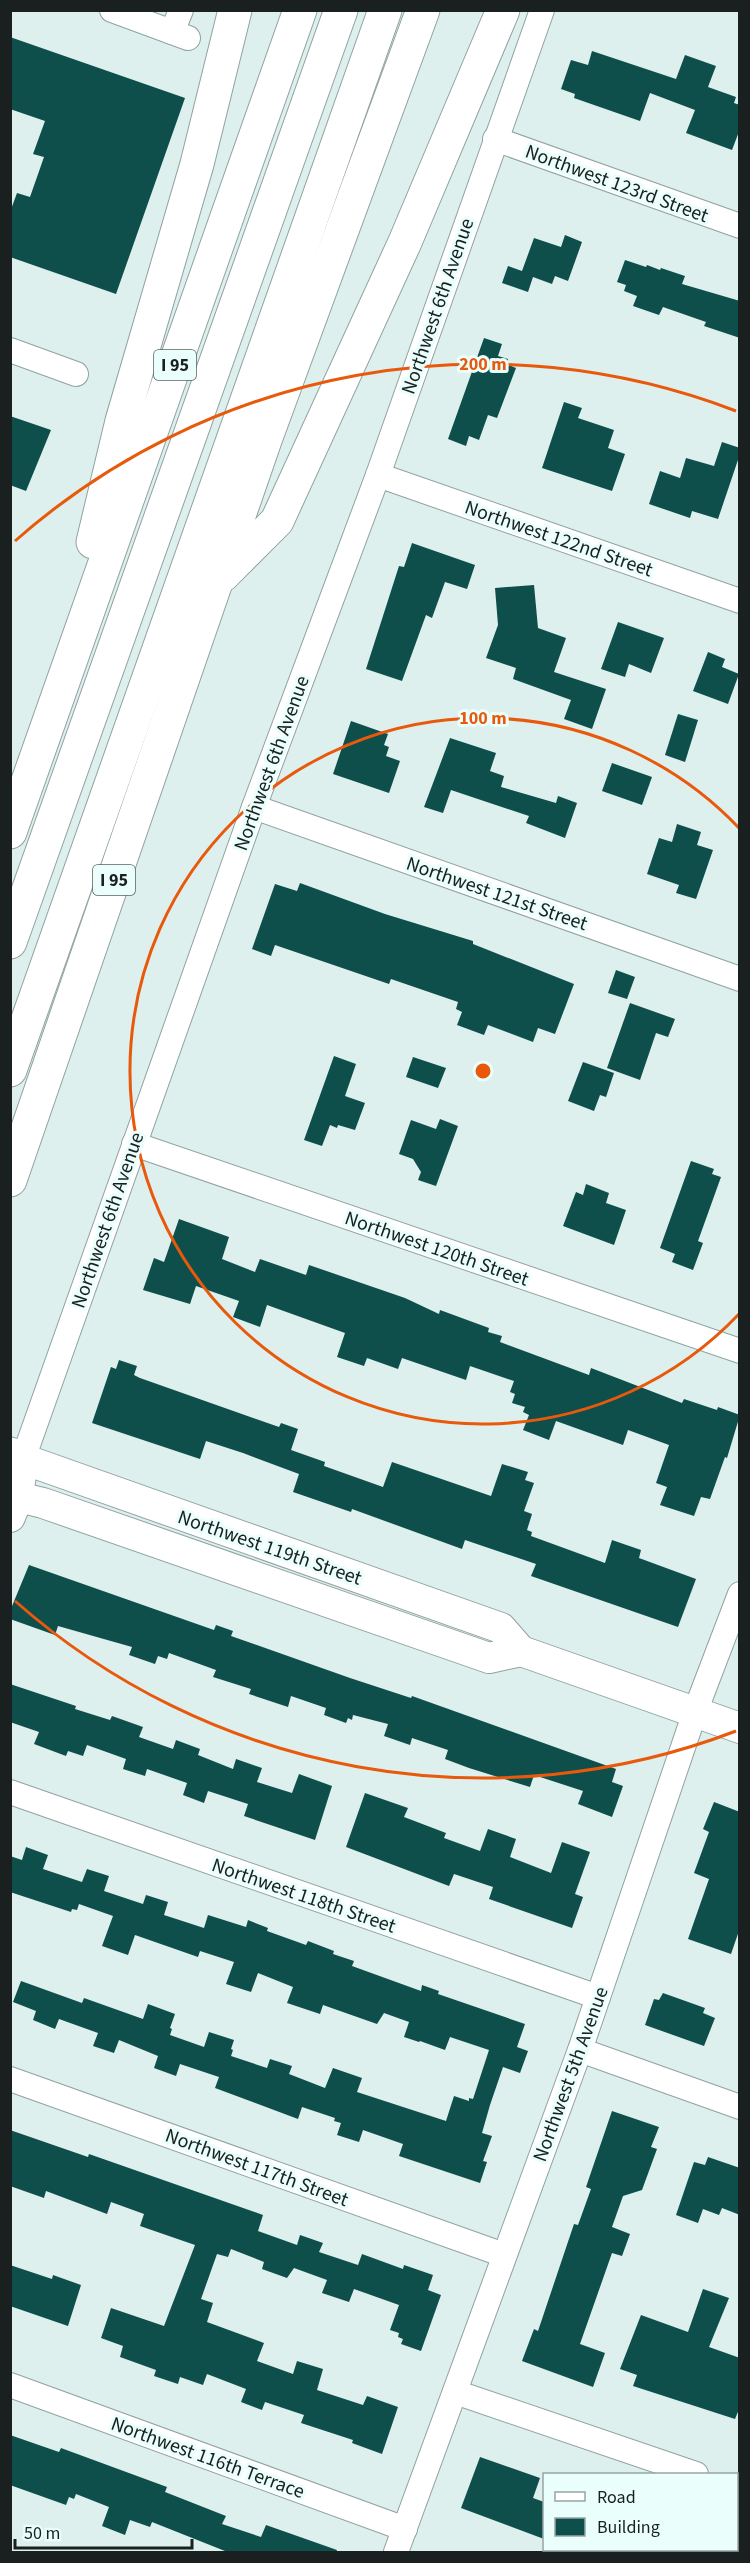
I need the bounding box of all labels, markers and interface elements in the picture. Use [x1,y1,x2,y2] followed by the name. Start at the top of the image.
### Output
[521,138,712,230] street label: Northwest 123rd Street
[395,214,481,398] street label: Northwest 6th Avenue
[154,350,196,380] road number: I 95
[459,352,507,377] text: 200 m
[461,494,657,584] street label: Northwest 122nd Street
[227,672,317,855] street label: Northwest 6th Avenue
[459,706,507,731] text: 100 m
[402,850,591,938] street label: Northwest 121st Street
[93,865,135,895] road number: I 95
[473,1061,493,1081] centre of rings
[65,1128,151,1312] street label: Northwest 6th Avenue
[341,1204,533,1294] street label: Northwest 120th Street
[174,1503,366,1593] street label: Northwest 119th Street
[208,1851,400,1941] street label: Northwest 118th Street
[526,1983,616,2166] street label: Northwest 5th Avenue
[161,2122,352,2214] street label: Northwest 117th Street
[107,2410,308,2506] street label: Northwest 116th Terrace
[543,2473,738,2551] legend
[597,2485,636,2510] text: Road
[15,2512,192,2550] scale bar
[597,2515,660,2540] text: Building
[24,2521,60,2546] text: 50 m

